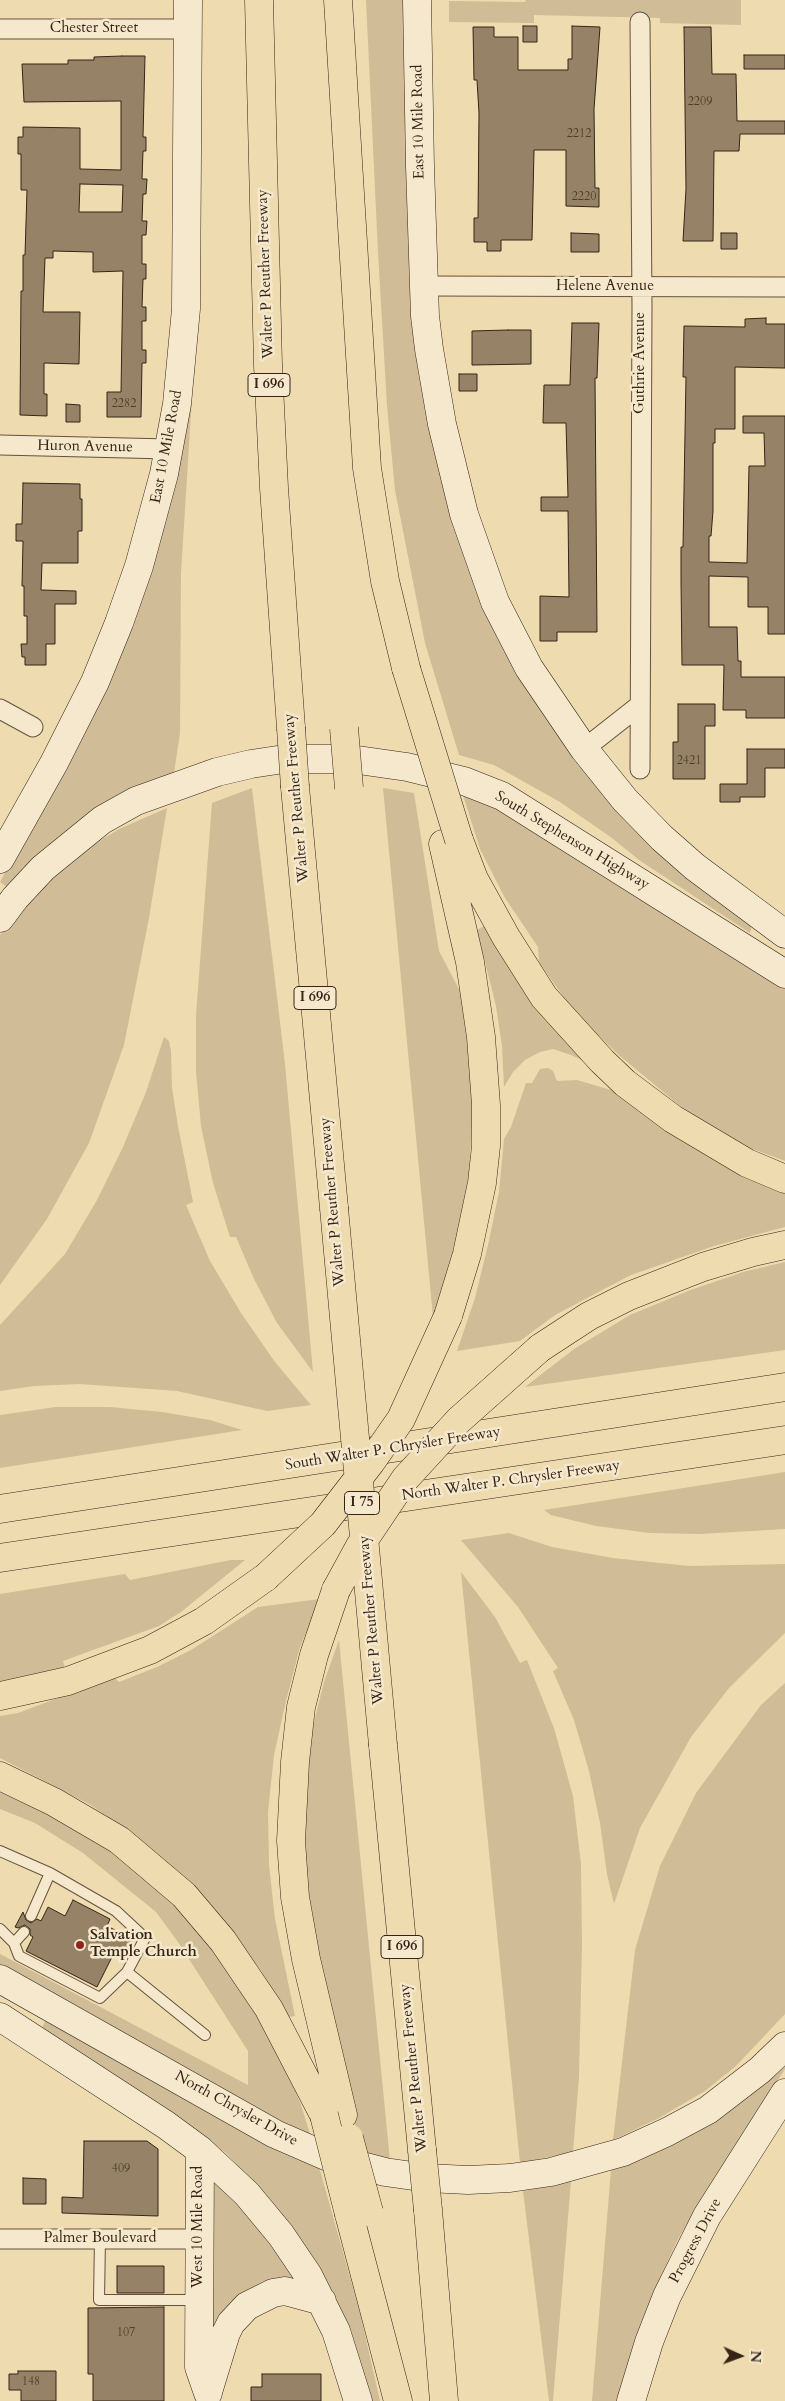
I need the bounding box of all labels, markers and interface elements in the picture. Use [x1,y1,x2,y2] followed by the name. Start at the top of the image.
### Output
[50,20,138,38] street label: Chester Street
[409,64,429,180] street label: East 10 Mile Road
[688,95,712,109] house number: 2209
[567,127,591,141] house number: 2212
[254,189,278,359] street label: Walter P Reuther Freeway
[572,190,596,204] house number: 2220
[556,278,654,296] street label: Helene Avenue
[632,312,650,414] street label: Guthrie Avenue
[248,374,290,396] road number: I 696
[147,389,187,505] street label: East 10 Mile Road
[112,397,136,411] house number: 2282
[37,437,133,457] street label: Huron Avenue
[281,713,313,883] street label: Walter P Reuther Freeway
[677,754,701,768] house number: 2421
[492,788,652,894] street label: South Stephenson Highway
[294,986,336,1010] road number: I 696
[317,1117,349,1287] street label: Walter P Reuther Freeway
[284,1423,502,1475] street label: South Walter P. Chrysler Freeway
[401,1457,621,1505] street label: North Walter P. Chrysler Freeway
[344,1492,380,1515] road number: I 75
[356,1535,388,1705] street label: Walter P Reuther Freeway
[90,1927,197,1962] place label: Salvation Temple Church
[381,1935,423,1958] road number: I 696
[74,1939,86,1951] marker: Salvation Temple Church
[396,1983,432,2153] street label: Walter P Reuther Freeway
[171,2068,301,2150] street label: North Chrysler Drive
[112,2162,130,2176] house number: 409
[190,2166,208,2288] street label: West 10 Mile Road
[666,2196,726,2286] street label: Progress Drive
[44,2230,156,2248] street label: Palmer Boulevard
[117,2326,135,2340] house number: 107
[715,2331,765,2381] north arrow
[746,2350,765,2363] text: N
[22,2375,40,2389] house number: 148

